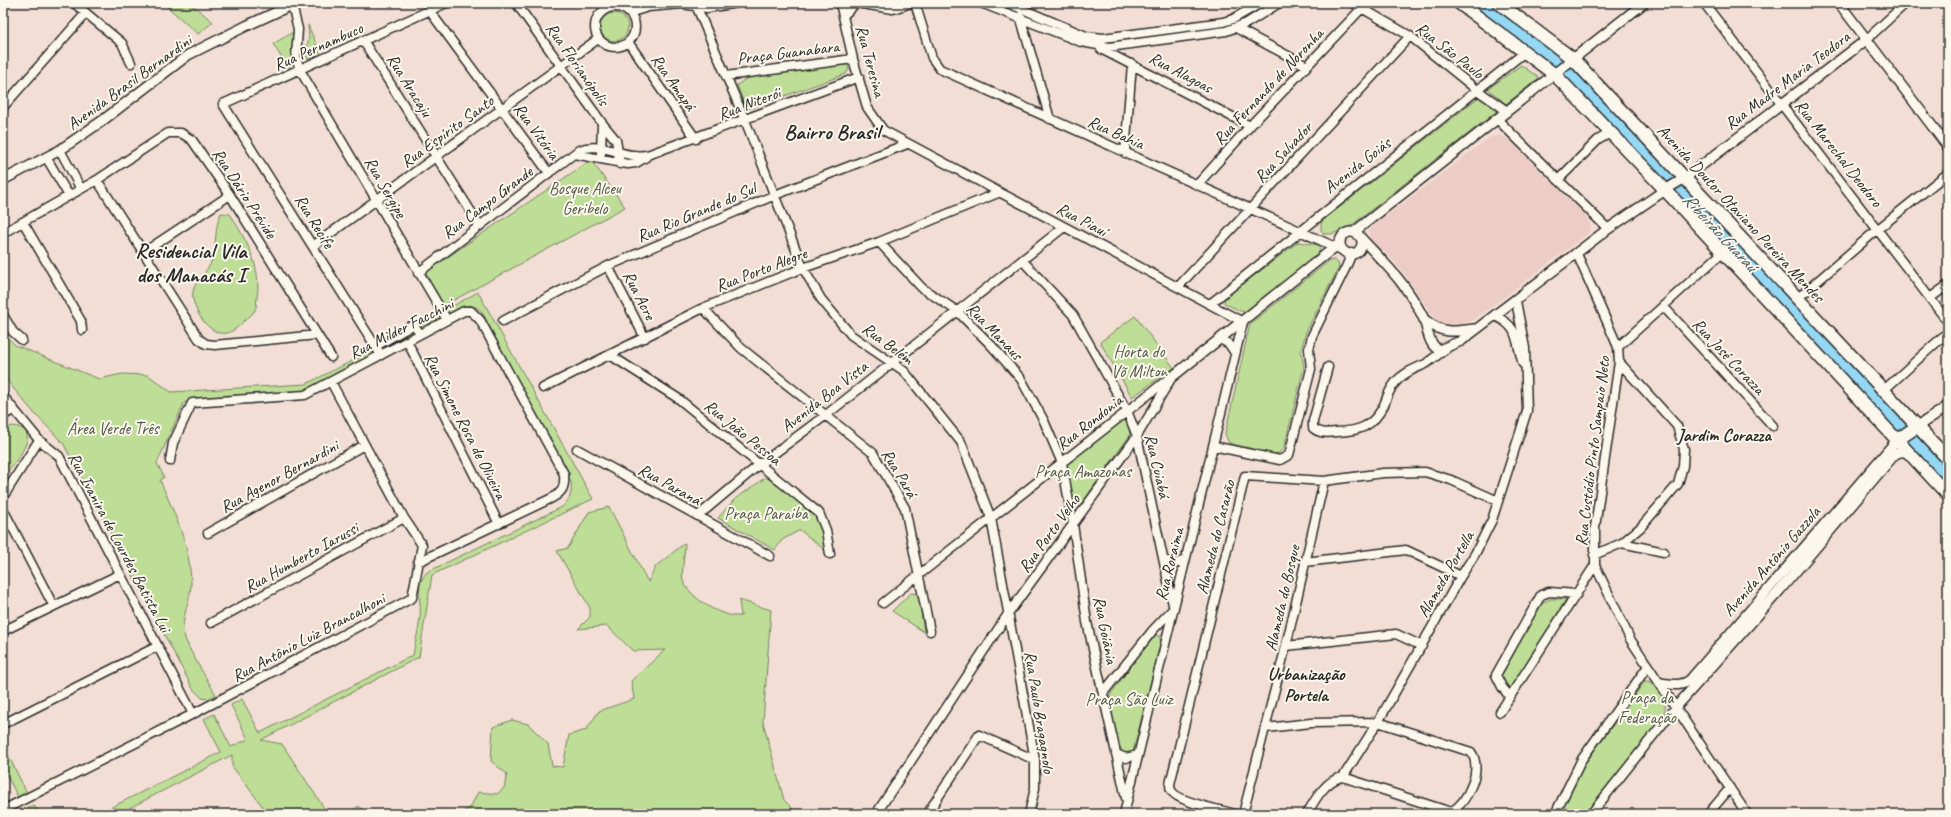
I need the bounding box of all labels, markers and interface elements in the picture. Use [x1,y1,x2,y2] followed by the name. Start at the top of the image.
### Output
[270,17,367,75] street label: Rua Pernambuco
[1411,17,1489,84] street label: Rua São Paulo
[541,19,615,112] street label: Rua Florianópolis
[1209,22,1329,149] street label: Rua Fernando de Noronha
[851,23,891,101] street label: Rua Teresina
[1721,26,1855,134] street label: Rua Madre Maria Teodora
[63,29,198,135] street label: Avenida Brasil Bernardini
[736,36,842,69] street label: Praça Guanabara
[1145,47,1218,99] street label: Rua Alagoas
[382,50,438,122] street label: Rua Aracaju
[646,50,702,116] street label: Rua Amapá
[715,81,785,125] street label: Rua Niterói
[397,90,499,172] street label: Rua Espírito Santo
[1790,95,1888,212] street label: Rua Marechal Deodoro
[509,99,565,165] street label: Rua Vitória
[1084,111,1148,155] street label: Rua Bahia
[1250,116,1318,187] street label: Rua Salvador
[784,119,884,145] district label: Bairro Brasil
[1653,120,1830,308] street label: Avenida Doutor Otaviano Pereira Mendes
[1320,131,1397,198] street label: Avenida Goiás
[208,144,282,244] street label: Rua Dário Prévide
[360,153,412,223] street label: Rua Sergipe
[438,161,538,243] street label: Rua Campo Grande
[634,177,762,247] street label: Rua Rio Grande do Sul
[549,178,623,219] park label: Bosque Alceu Geribelo
[1678,188,1765,279] water label: Ribeirão Guaraú
[290,190,340,253] street label: Rua Recife
[1053,198,1114,243] street label: Rua Piauí
[135,238,250,288] district label: Residencial Vila dos Manacás I
[713,242,811,296] street label: Rua Porto Alegre
[618,267,661,324] street label: Rua Acre
[346,292,459,364] street label: Rua Milder Facchini
[962,298,1028,365] street label: Rua Manaus
[1688,314,1771,400] street label: Rua José Corazza
[858,318,919,370] street label: Rua Belém
[1111,341,1168,382] park label: Horta do Võ Milton
[420,350,512,505] street label: Rua Simone Rosa de Oliveira
[1570,354,1615,547] street label: Rua Custódio Pinto Sampaio Neto
[777,355,873,437] street label: Avenida Boa Vista
[1052,389,1128,455] street label: Rua Rondonia
[700,395,787,471] street label: Rua João Pessoa
[67,417,161,439] park label: Área Verde Três
[1675,424,1772,446] district label: Jardim Corazza
[1140,432,1175,502] street label: Rua Cuiabá
[217,434,344,518] street label: Rua Agenor Bernardini
[877,445,923,503] street label: Rua Pará
[63,449,177,637] street label: Rua Ivanira de Lourdes Batista Lui
[635,459,706,511] street label: Rua Paraná
[1035,461,1133,482] park label: Praça Amazonas
[1191,477,1240,596] street label: Alameda do Casarão
[1014,489,1085,577] street label: Rua Porto Velho
[1718,501,1825,620] street label: Avenida Antônio Gazzola
[724,503,809,524] park label: Praça Paraiba
[241,517,363,597] street label: Rua Humberto Iarussi
[1150,524,1189,603] street label: Rua Roraima
[1412,526,1480,621] street label: Alameda Portella
[1260,542,1305,653] street label: Alameda do Bosque
[228,587,390,687] street label: Rua Antônio Luiz Brancalhoni
[1089,594,1123,667] street label: Rua Goiânia
[1019,650,1060,776] street label: Rua Paulo Bragagnolo
[1267,663,1346,706] district label: Urbanização Portela
[1618,687,1677,728] park label: Praça da Federação
[1086,689,1174,710] park label: Praça São Luiz

